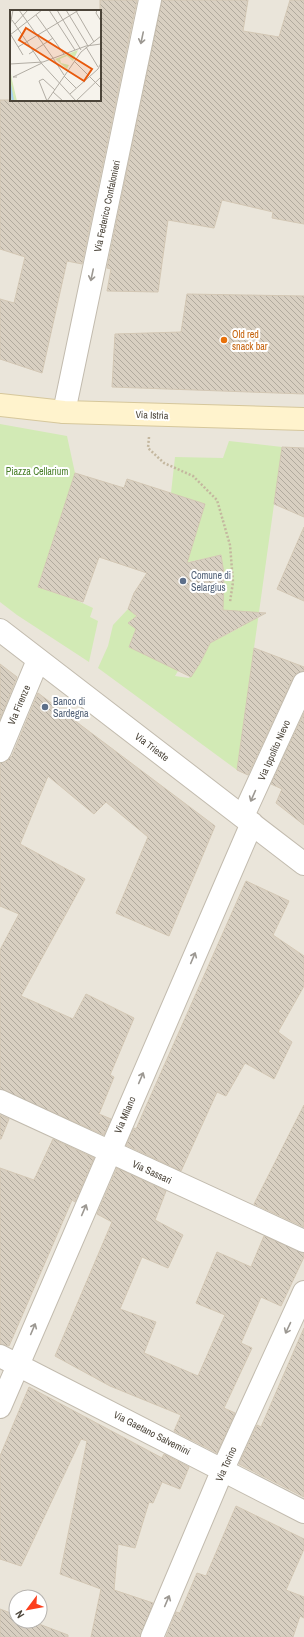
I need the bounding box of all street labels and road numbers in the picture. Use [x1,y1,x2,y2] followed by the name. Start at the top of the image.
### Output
[91,159,123,253] street label: Via Federico Confalonieri
[135,408,169,422] street label: Via Istria
[5,683,33,727] street label: Via Firenze
[255,717,293,782] street label: Via Ippolito Nievo
[132,730,172,764] street label: Via Trieste
[111,1094,139,1136] street label: Via Milano
[130,1157,174,1187] street label: Via Sassari
[111,1408,193,1458] street label: Via Gaetano Salvemini
[213,1444,240,1484] street label: Via Torino

